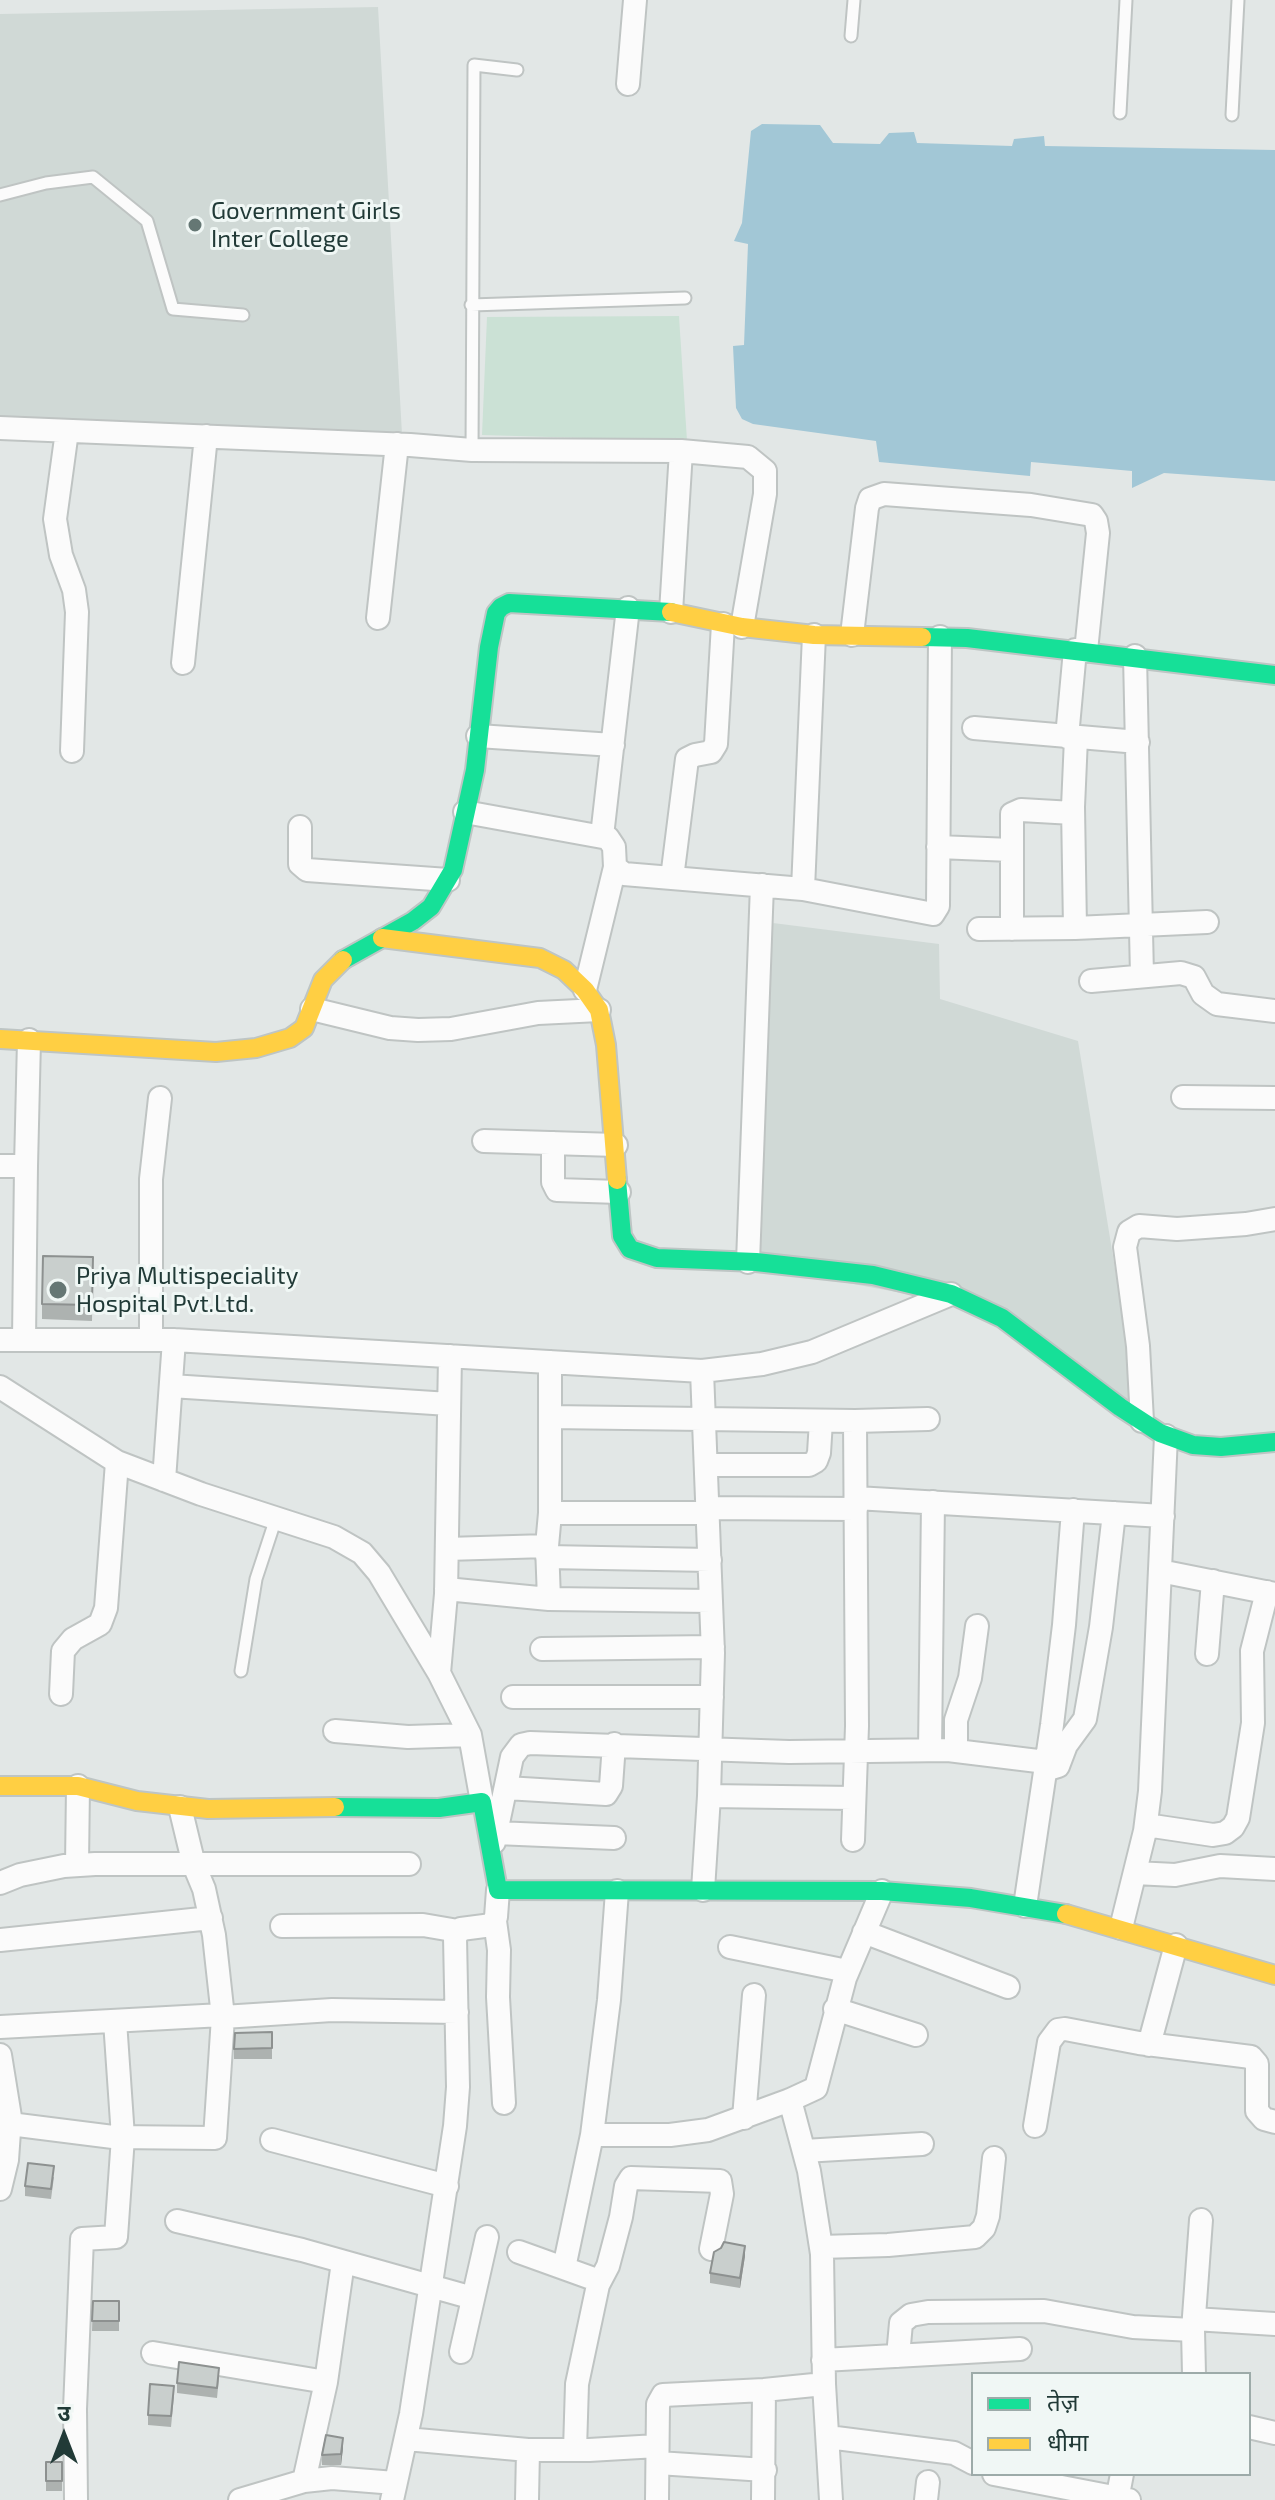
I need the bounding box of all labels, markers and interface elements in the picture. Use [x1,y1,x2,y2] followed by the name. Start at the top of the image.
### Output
[211,197,401,253] place label: Government Girls Inter College
[186,216,204,234] marker: Government Girls Inter College
[76,1262,298,1318] place label: Priya Multispeciality Hospital Pvt.Ltd.
[47,1279,69,1301] marker: Priya Multispeciality Hospital Pvt.Ltd.
[971,2372,1251,2476] legend
[1047,2387,1079,2416] text: तेज़
[24,2396,104,2476] north arrow
[58,2399,70,2425] text: उ
[1047,2427,1089,2456] text: धीमा

